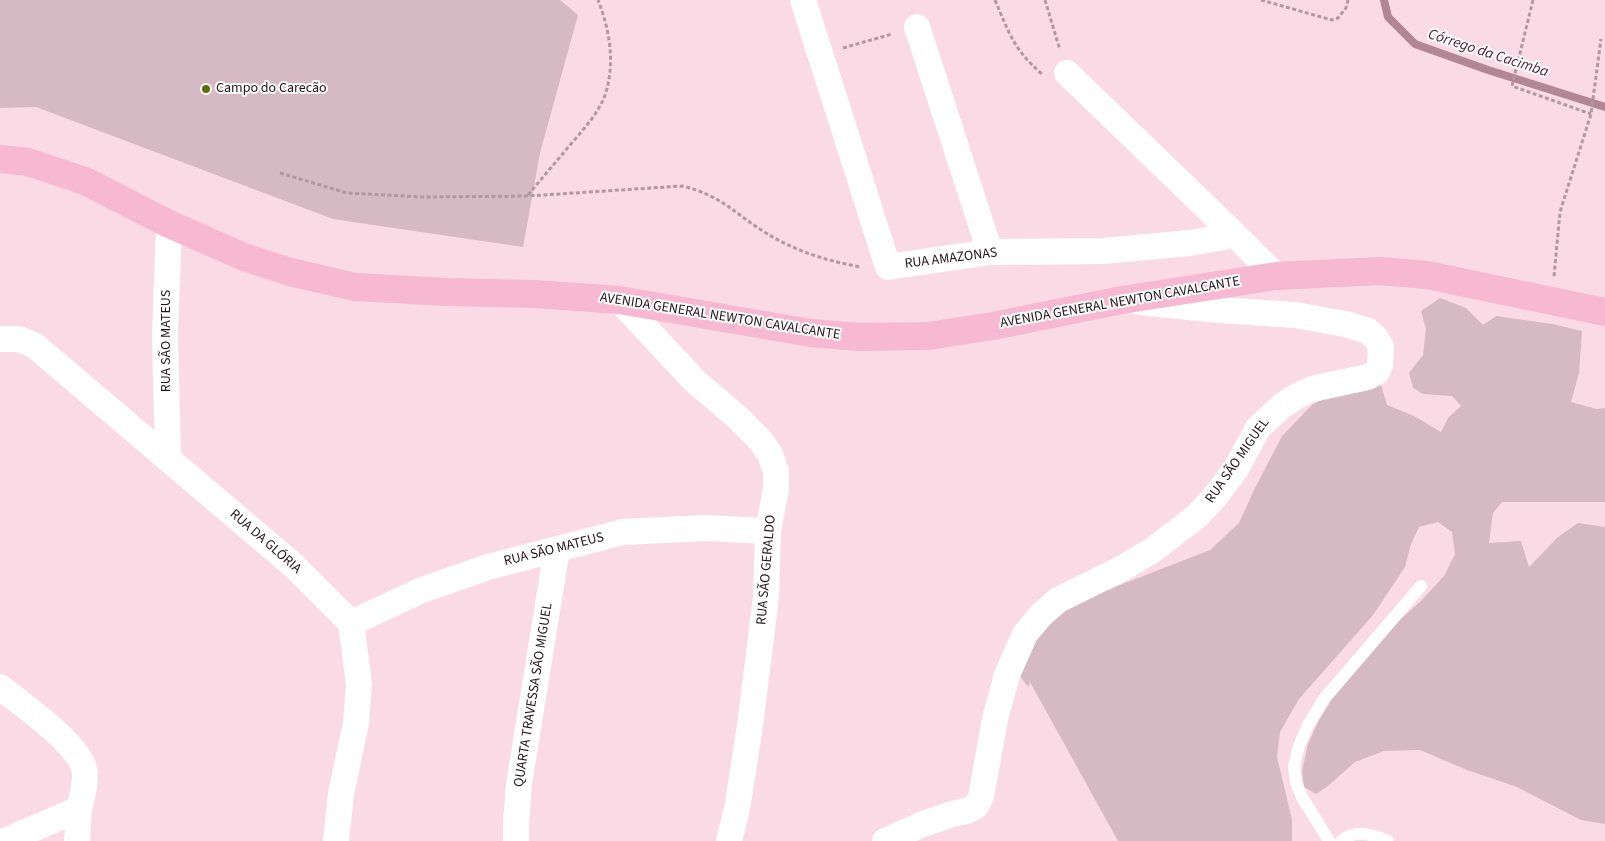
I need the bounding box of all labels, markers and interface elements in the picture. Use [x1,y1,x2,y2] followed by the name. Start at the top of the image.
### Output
[1426,26,1550,82] water label: Córrego da Cacimba
[216,81,327,97] place label: Campo do Carecão
[200,83,212,95] marker: Campo do Carecão
[904,245,998,273] street label: RUA AMAZONAS
[999,274,1241,332] street label: AVENIDA GENERAL NEWTON CAVALCANTE
[159,290,175,392] street label: RUA SÃO MATEUS
[599,290,841,344] street label: AVENIDA GENERAL NEWTON CAVALCANTE
[1202,415,1274,507] street label: RUA SÃO MIGUEL
[226,506,304,578] street label: RUA DA GLÓRIA
[754,514,780,626] street label: RUA SÃO GERALDO
[502,529,606,571] street label: RUA SÃO MATEUS
[511,602,557,788] street label: QUARTA TRAVESSA SÃO MIGUEL

